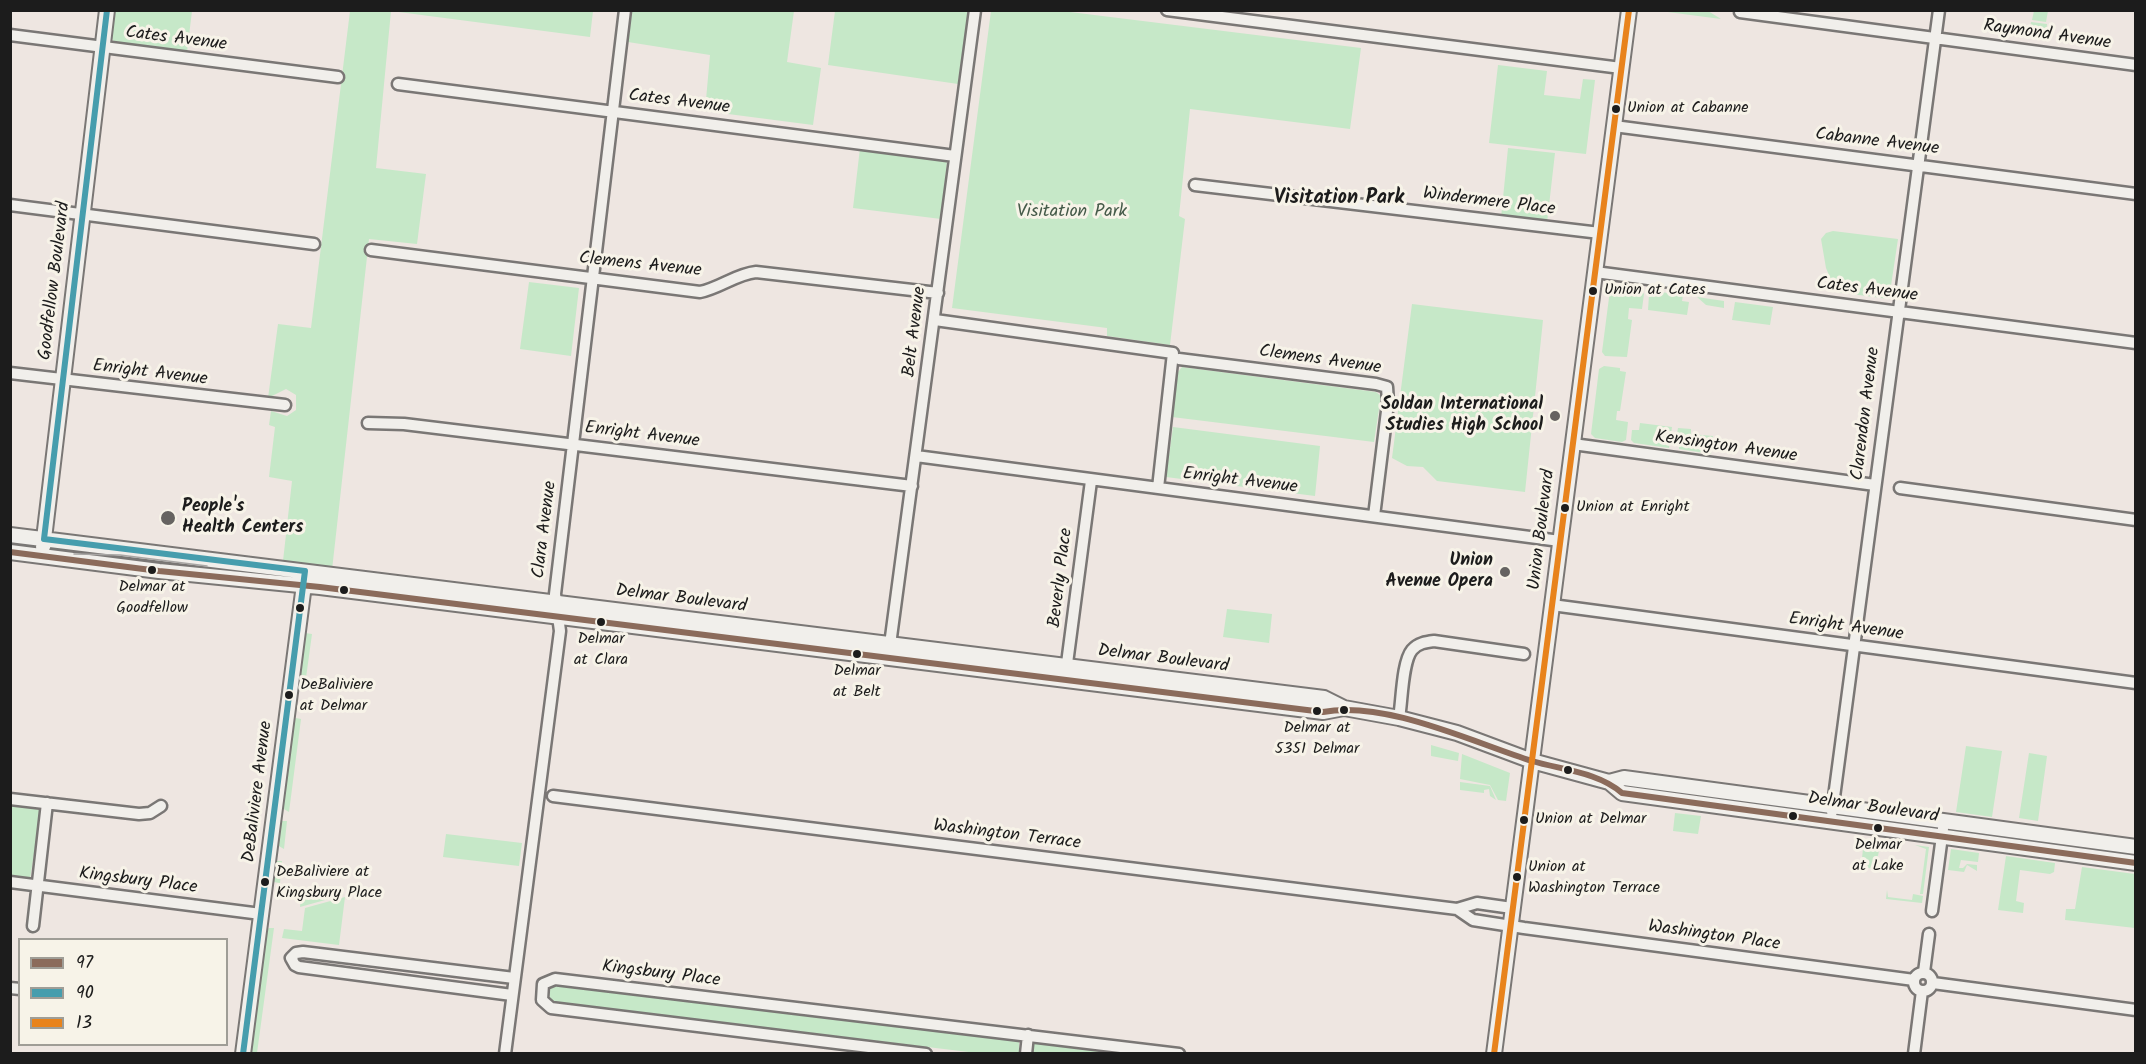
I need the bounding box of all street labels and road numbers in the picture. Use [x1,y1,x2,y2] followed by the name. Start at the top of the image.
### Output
[1982,16,2112,56] street label: Raymond Avenue
[124,23,228,57] street label: Cates Avenue
[627,86,731,120] street label: Cates Avenue
[1814,125,1940,161] street label: Cabanne Avenue
[1421,184,1557,222] street label: Windermere Place
[36,201,76,361] street label: Goodfellow Boulevard
[578,249,702,283] street label: Clemens Avenue
[1815,274,1919,308] street label: Cates Avenue
[900,285,932,379] street label: Belt Avenue
[1258,342,1382,380] street label: Clemens Avenue
[1848,346,1886,482] street label: Clarendon Avenue
[91,356,209,392] street label: Enright Avenue
[583,418,701,454] street label: Enright Avenue
[1654,427,1798,469] street label: Kensington Avenue
[1181,464,1299,500] street label: Enright Avenue
[1525,468,1561,592] street label: Union Boulevard
[529,480,563,580] street label: Clara Avenue
[1045,527,1079,629] street label: Beverly Place
[614,581,748,619] street label: Delmar Boulevard
[1787,609,1905,647] street label: Enright Avenue
[1096,641,1230,679] street label: Delmar Boulevard
[240,720,278,864] street label: DeBaliviere Avenue
[1806,789,1940,829] street label: Delmar Boulevard
[932,816,1082,856] street label: Washington Terrace
[78,864,198,900] street label: Kingsbury Place
[1647,917,1781,957] street label: Washington Place
[601,957,721,993] street label: Kingsbury Place

